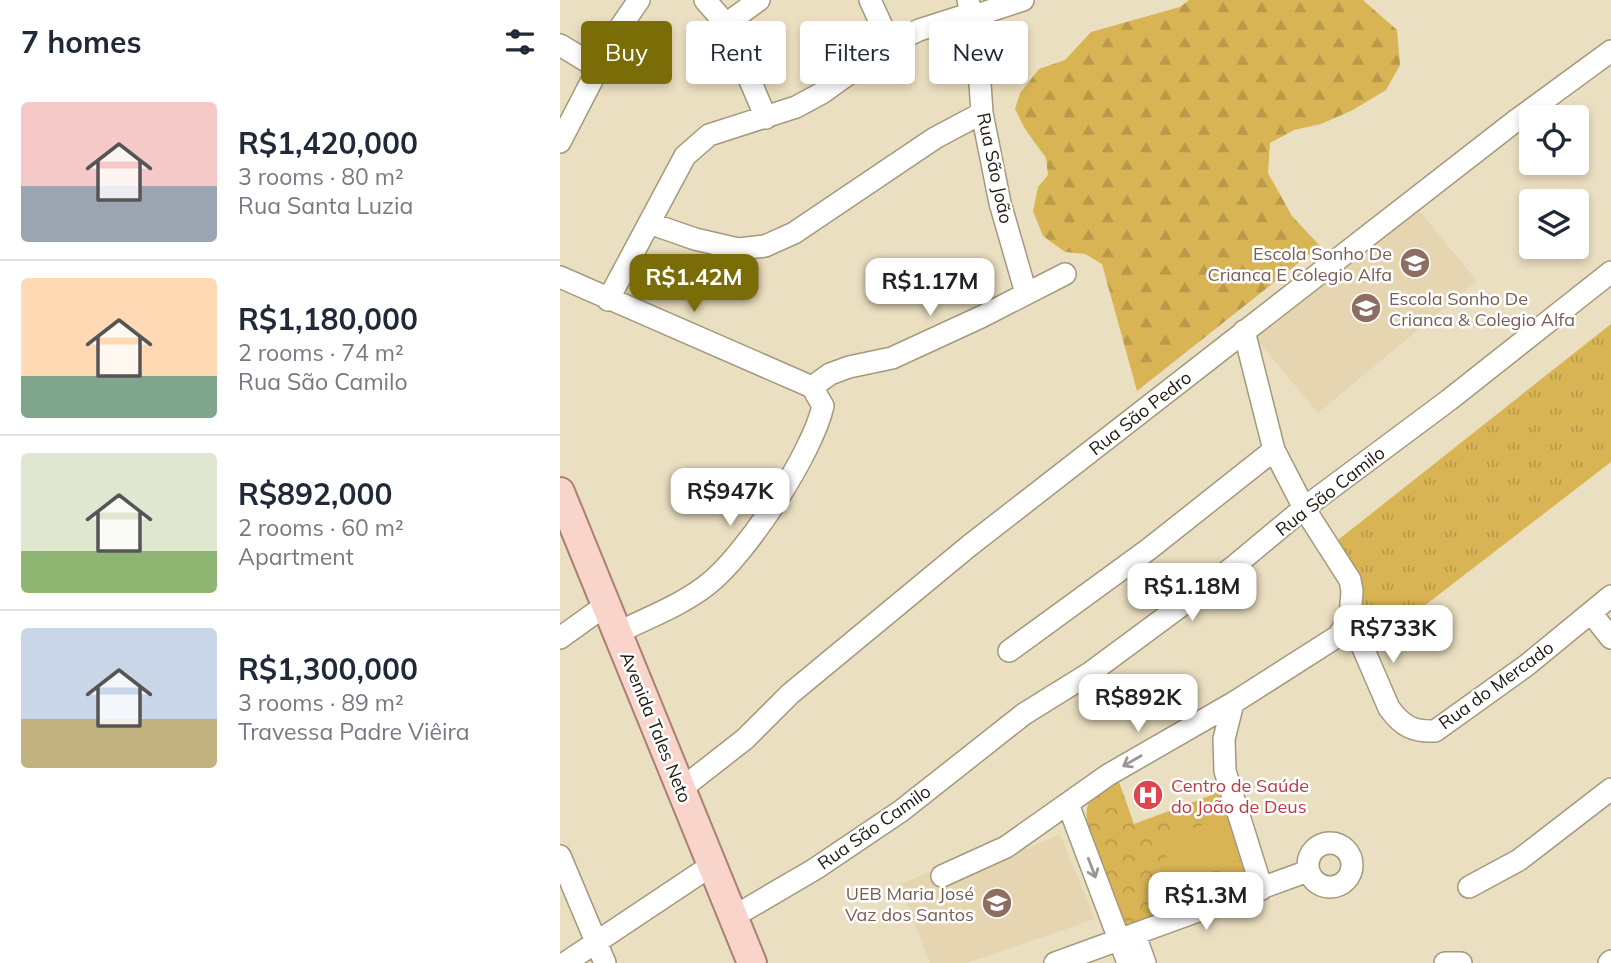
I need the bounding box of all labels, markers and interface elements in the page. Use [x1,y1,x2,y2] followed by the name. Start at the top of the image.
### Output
[581,21,672,84] chip: Buy
[686,21,786,84] chip: Rent
[800,21,915,84] chip: Filters
[929,21,1028,84] chip: New
[21,23,142,61] text: 7 homes
[501,23,539,61] icon: filters
[1519,105,1589,259] map controls
[1519,105,1589,175] button: locate
[972,111,1018,225] street label: Rua São João
[238,124,418,162] text: R$1,420,000
[77,130,161,214] icon: home
[238,162,404,191] text: 3 rooms · 80 m²
[1519,189,1589,259] button: layers
[238,191,413,220] text: Rua Santa Luzia
[1207,242,1392,286] place label: Escola Sonho De Crianca E Colegio Alfa
[1398,246,1432,280] school or university icon: Escola Sonho De Crianca E Colegio Alfa
[629,254,759,314] pin: R$1.42M
[865,258,995,318] pin: R$1.17M
[645,262,743,291] text: R$1.42M
[881,266,979,295] text: R$1.17M
[1389,287,1575,331] place label: Escola Sonho De Crianca & Colegio Alfa
[1349,291,1383,325] school or university icon: Escola Sonho De Crianca & Colegio Alfa
[238,300,418,338] text: R$1,180,000
[77,306,161,390] icon: home
[238,338,404,367] text: 2 rooms · 74 m²
[1084,366,1196,460] street label: Rua São Pedro
[238,367,408,396] text: Rua São Camilo
[1271,441,1389,541] street label: Rua São Camilo
[673,468,787,528] pin: R$947K
[238,475,393,513] text: R$892,000
[687,476,773,505] text: R$947K
[77,481,161,565] icon: home
[238,513,404,542] text: 2 rooms · 60 m²
[238,542,354,571] text: Apartment
[1127,564,1257,623] pin: R$1.18M
[1143,571,1241,600] text: R$1.18M
[1336,606,1450,665] pin: R$733K
[1350,613,1436,642] text: R$733K
[1434,636,1558,734] street label: Rua do Mercado
[615,648,697,806] street label: Avenida Tales Neto
[238,650,418,688] text: R$1,300,000
[77,656,161,740] icon: home
[1081,674,1195,734] pin: R$892K
[1095,682,1181,711] text: R$892K
[238,688,404,717] text: 3 rooms · 89 m²
[238,717,470,746] text: Travessa Padre Viêira
[1122,754,1142,768] one-way arrow
[1171,774,1309,818] place label: Centro de Saúde do João de Deus
[1131,778,1165,812] hospital icon: Centro de Saúde do João de Deus
[813,779,935,875] street label: Rua São Camilo
[1087,856,1099,878] one-way arrow
[1149,872,1263,932] pin: R$1.3M
[1164,880,1248,909] text: R$1.3M
[845,882,974,926] place label: UEB Maria José Vaz dos Santos
[980,886,1014,920] school or university icon: UEB Maria José Vaz dos Santos

